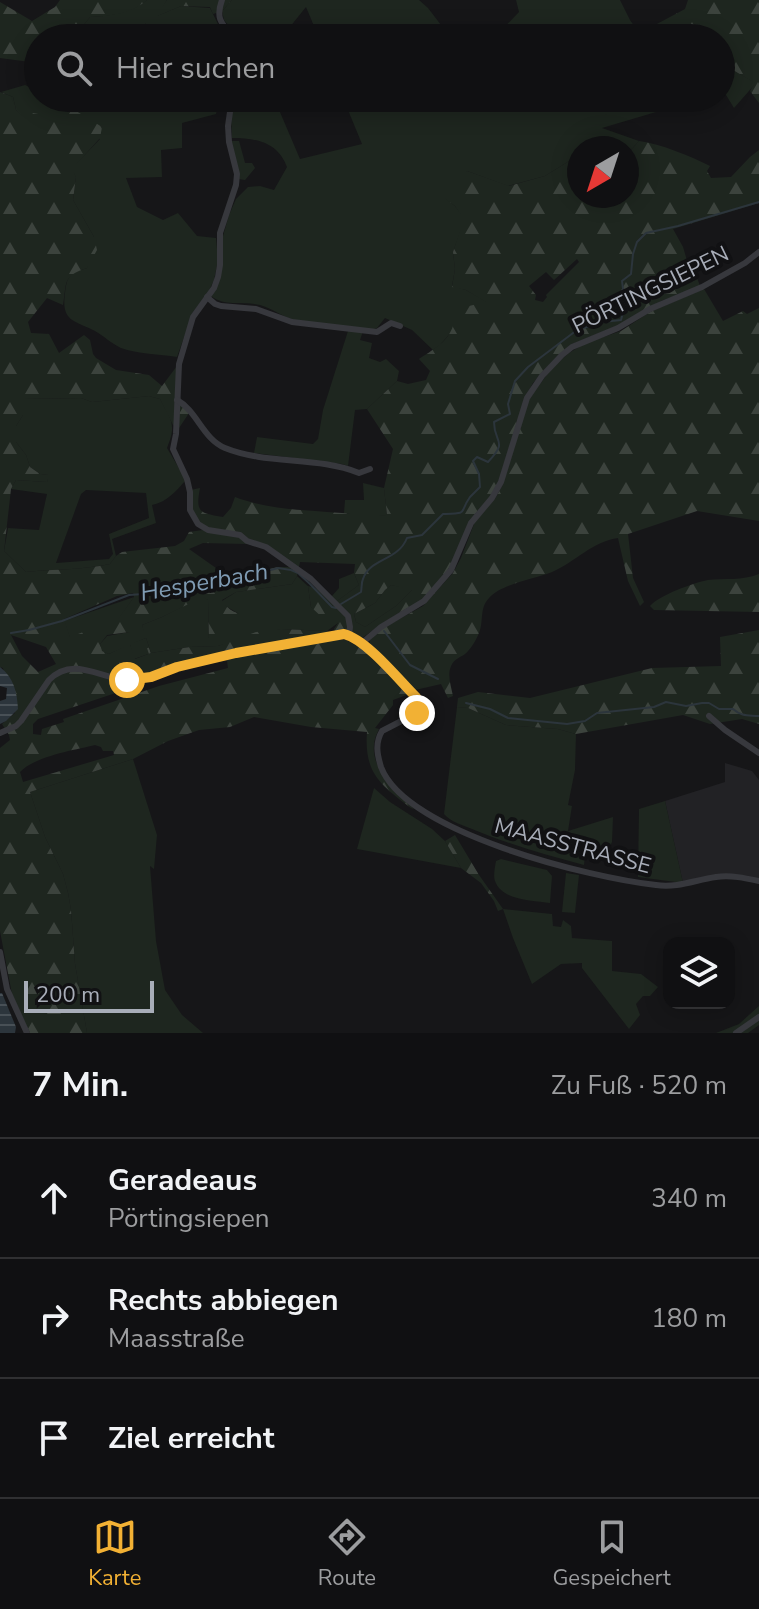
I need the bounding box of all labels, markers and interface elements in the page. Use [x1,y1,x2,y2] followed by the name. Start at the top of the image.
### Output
[24,24,735,112] search box
[52,46,96,90] icon: search
[116,48,275,89] text: Hier suchen
[567,136,639,208] north arrow
[567,239,734,341] street label: PÖRTINGSIEPEN
[138,555,270,609] water label: Hesperbach
[109,662,145,698] route start
[399,695,435,731] route end
[491,811,654,881] street label: MAASSTRASSE
[663,937,735,1009] map controls
[663,937,735,1009] button: layers
[24,977,154,1013] scale bar
[36,980,100,1010] text: 200 m
[32,1062,128,1108] text: 7 Min.
[551,1068,727,1103] text: Zu Fuß · 520 m
[108,1160,257,1201] text: Geradeaus
[32,1176,76,1220] icon: ahead
[651,1181,727,1216] text: 340 m
[108,1201,270,1236] text: Pörtingsiepen
[108,1280,339,1321] text: Rechts abbiegen
[32,1296,76,1340] icon: right
[651,1301,727,1336] text: 180 m
[108,1321,245,1356] text: Maasstraße
[32,1416,76,1460] icon: arrive
[108,1418,274,1459] text: Ziel erreicht
[88,1515,141,1593] tab: Karte
[318,1515,376,1593] tab: Route
[552,1515,671,1593] tab: Gespeichert

